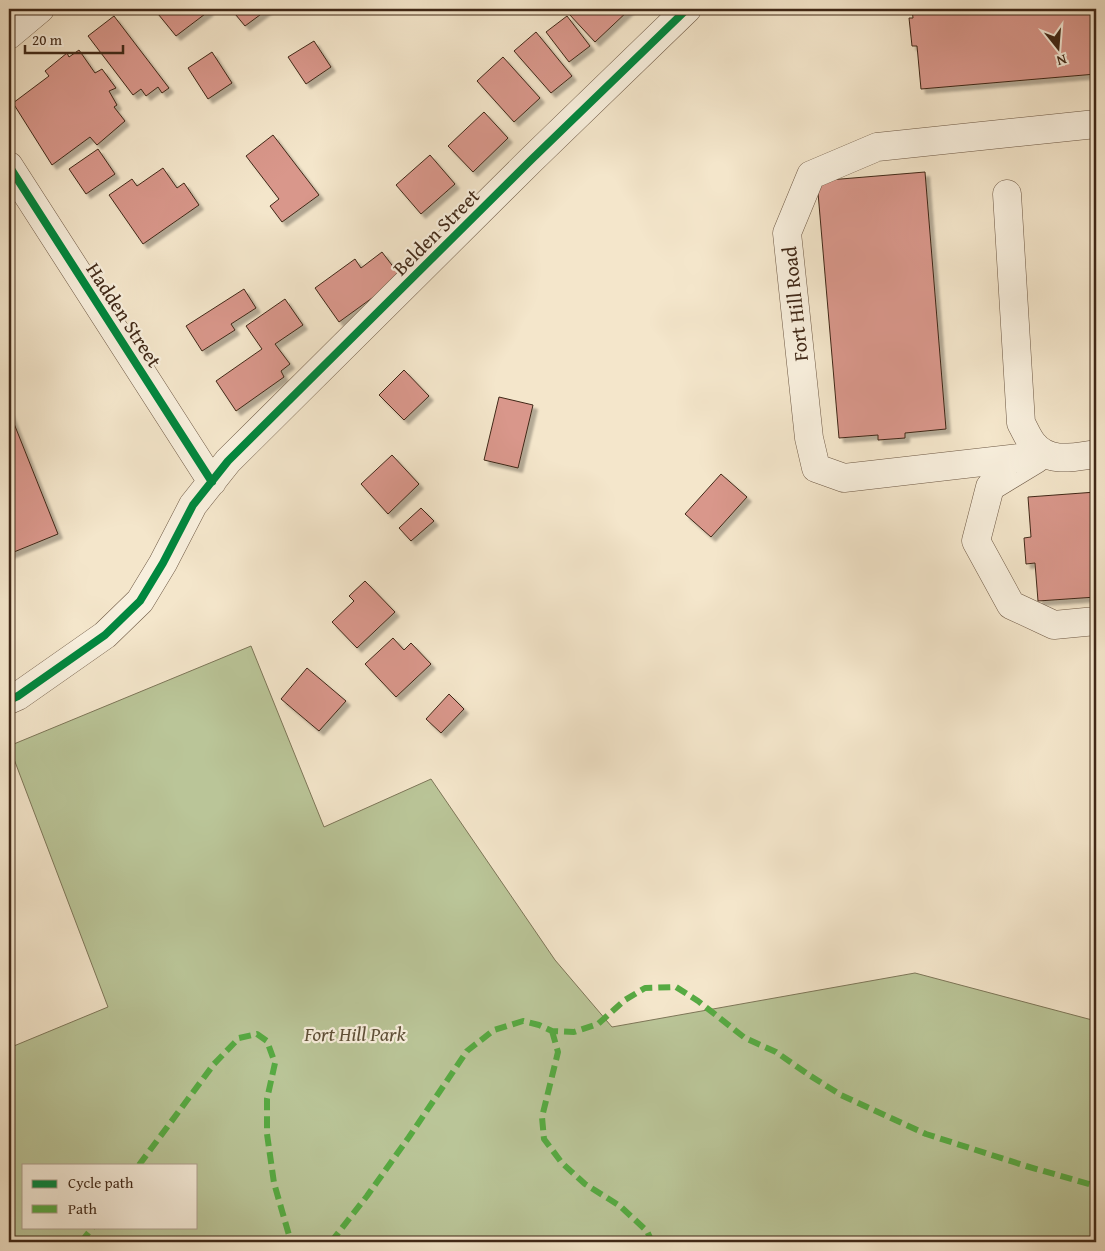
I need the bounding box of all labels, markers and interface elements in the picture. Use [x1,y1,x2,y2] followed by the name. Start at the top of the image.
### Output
[25,22,122,54] scale bar
[1032,22,1082,72] north arrow
[32,29,63,50] text: 20 m
[1054,50,1069,72] text: N
[386,182,486,282] street label: Belden Street
[774,245,815,363] street label: Fort Hill Road
[80,257,169,373] street label: Hadden Street
[303,1019,407,1048] park label: Fort Hill Park
[22,1164,198,1228] legend
[68,1172,134,1193] text: Cycle path
[68,1198,97,1219] text: Path

